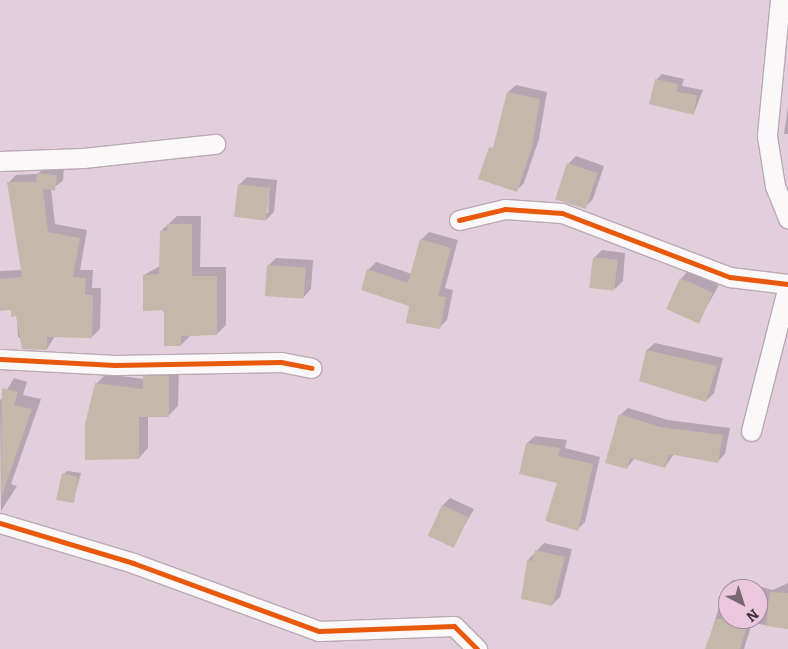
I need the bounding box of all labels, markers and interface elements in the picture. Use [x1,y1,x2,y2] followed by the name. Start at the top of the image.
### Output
[718,579,768,629] north arrow
[743,605,762,625] text: N

